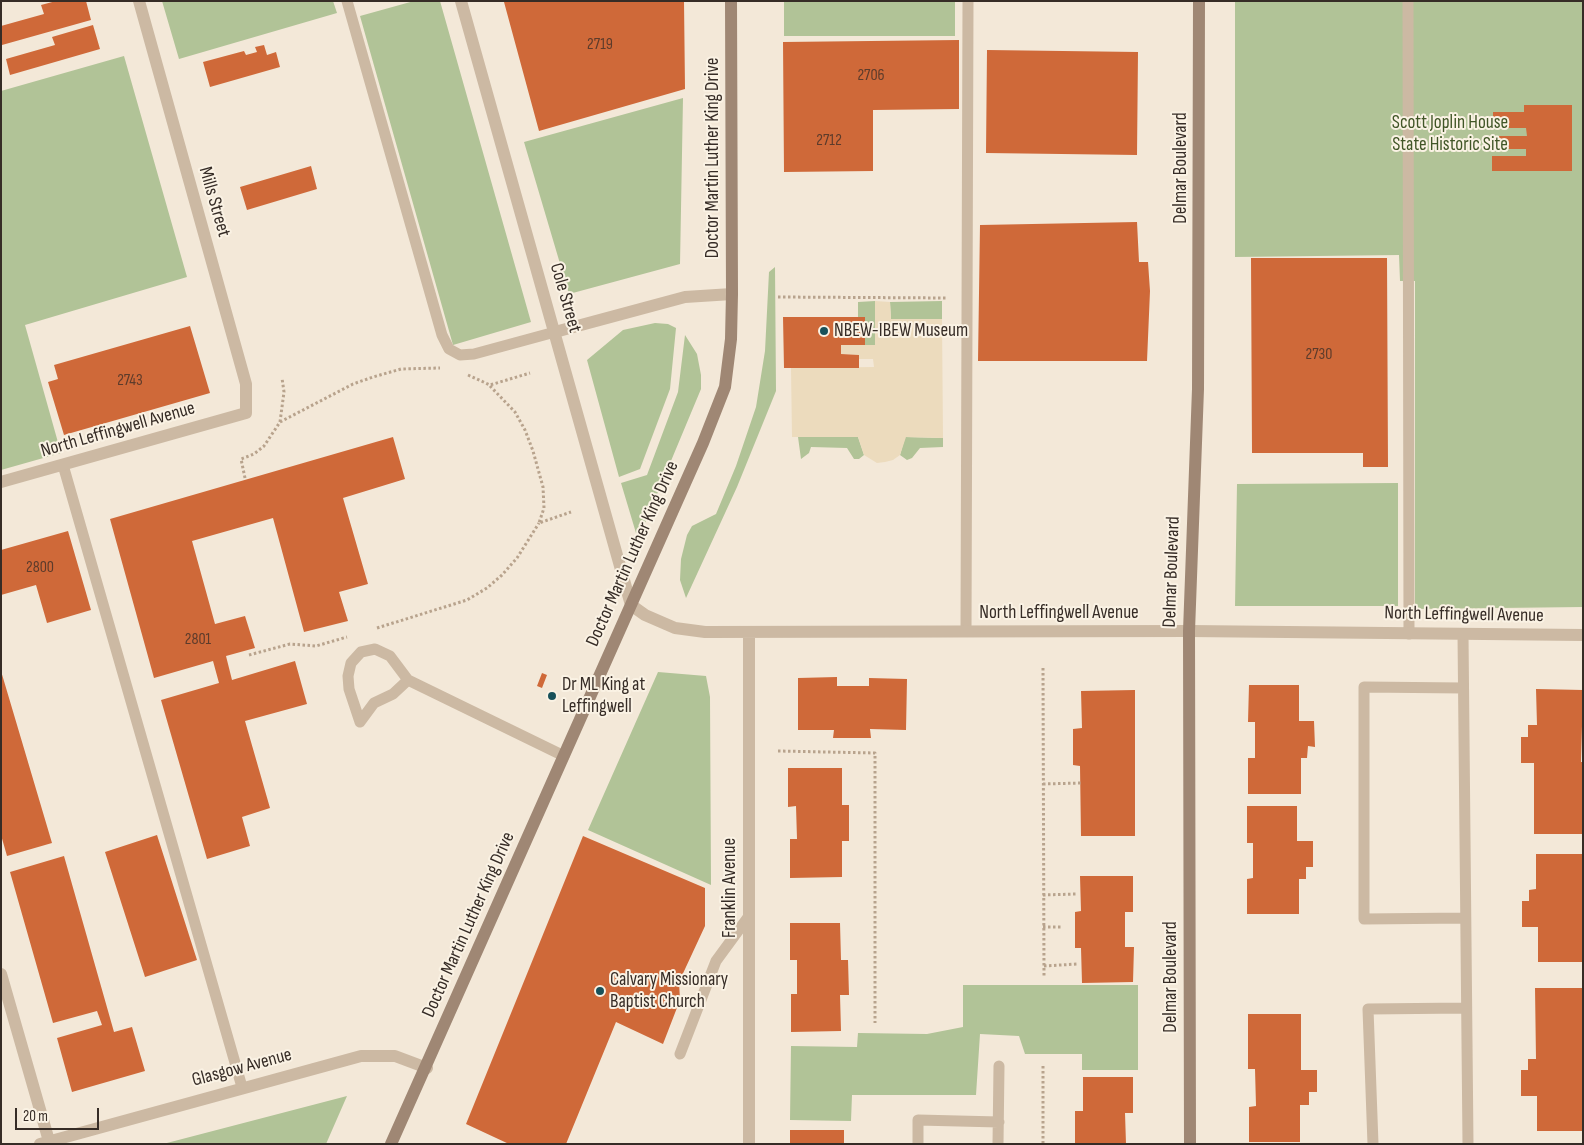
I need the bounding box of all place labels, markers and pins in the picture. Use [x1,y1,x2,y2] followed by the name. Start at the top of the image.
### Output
[834,320,968,342] place label: NBEW-IBEW Museum
[818,325,830,337] marker: NBEW-IBEW Museum
[562,674,645,718] place label: Dr ML King at Leffingwell
[546,690,558,702] marker: Dr ML King at Leffingwell
[610,969,728,1013] place label: Calvary Missionary Baptist Church
[594,985,606,997] marker: Calvary Missionary Baptist Church

